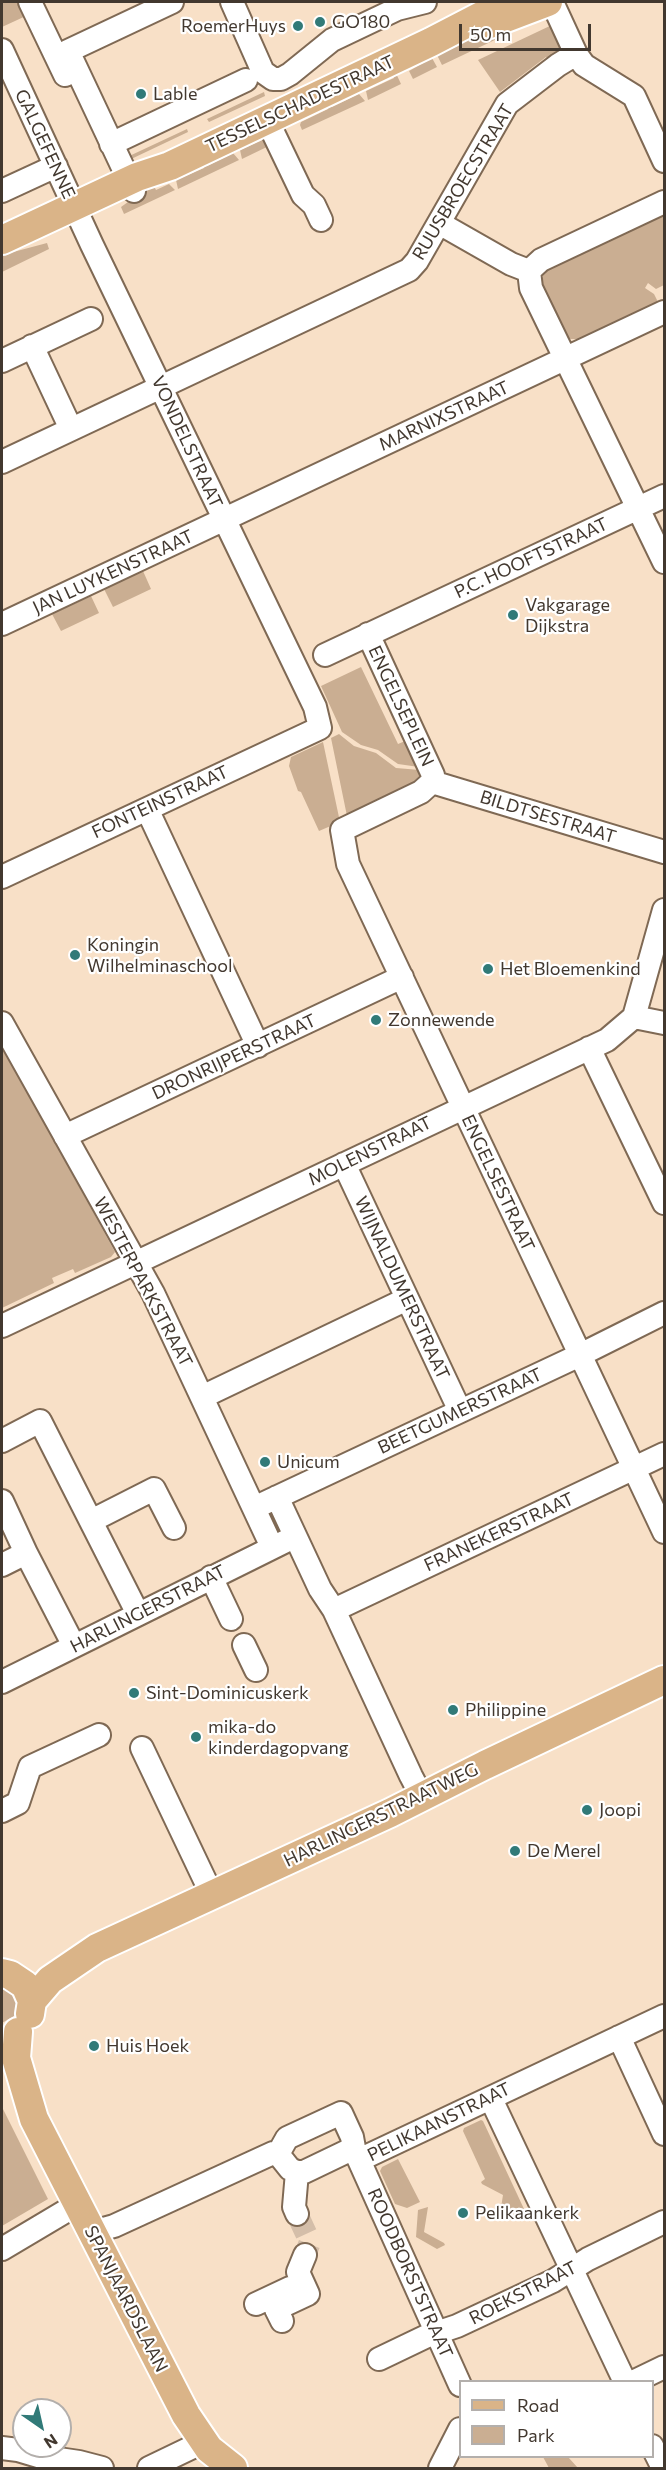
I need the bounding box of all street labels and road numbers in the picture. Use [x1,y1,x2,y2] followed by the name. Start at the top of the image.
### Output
[202,51,398,157] street label: TESSELSCHADESTRAAT
[10,86,80,202] street label: GALGEFENNE
[408,100,518,264] street label: RUUSBROECSTRAAT
[147,373,227,511] street label: VONDELSTRAAT
[375,376,513,456] street label: MARNIXSTRAAT
[451,513,611,603] street label: P.C. HOOFTSTRAAT
[29,525,197,619] street label: JAN LUYKENSTRAAT
[364,642,438,770] street label: ENGELSEPLEIN
[88,761,232,843] street label: FONTEINSTRAAT
[477,786,619,848] street label: BILDTSESTRAAT
[149,1010,319,1104] street label: DRONRIJPERSTRAAT
[457,1111,539,1255] street label: ENGELSESTRAAT
[305,1112,435,1190] street label: MOLENSTRAAT
[89,1193,197,1371] street label: WESTERPARKSTRAAT
[350,1193,454,1383] street label: WIJNALDUMERSTRAAT
[374,1363,546,1459] street label: BEETGUMERSTRAAT
[421,1488,577,1576] street label: FRANEKERSTRAAT
[67,1560,229,1658] street label: HARLINGERSTRAAT
[280,1758,482,1872] street label: HARLINGERSTRAATWEG
[364,2078,514,2166] street label: PELIKAANSTRAAT
[363,2185,457,2361] street label: ROODBORSTSTRAAT
[80,2222,172,2376] street label: SPANJAARDSLAAN
[466,2257,580,2329] street label: ROEKSTRAAT

